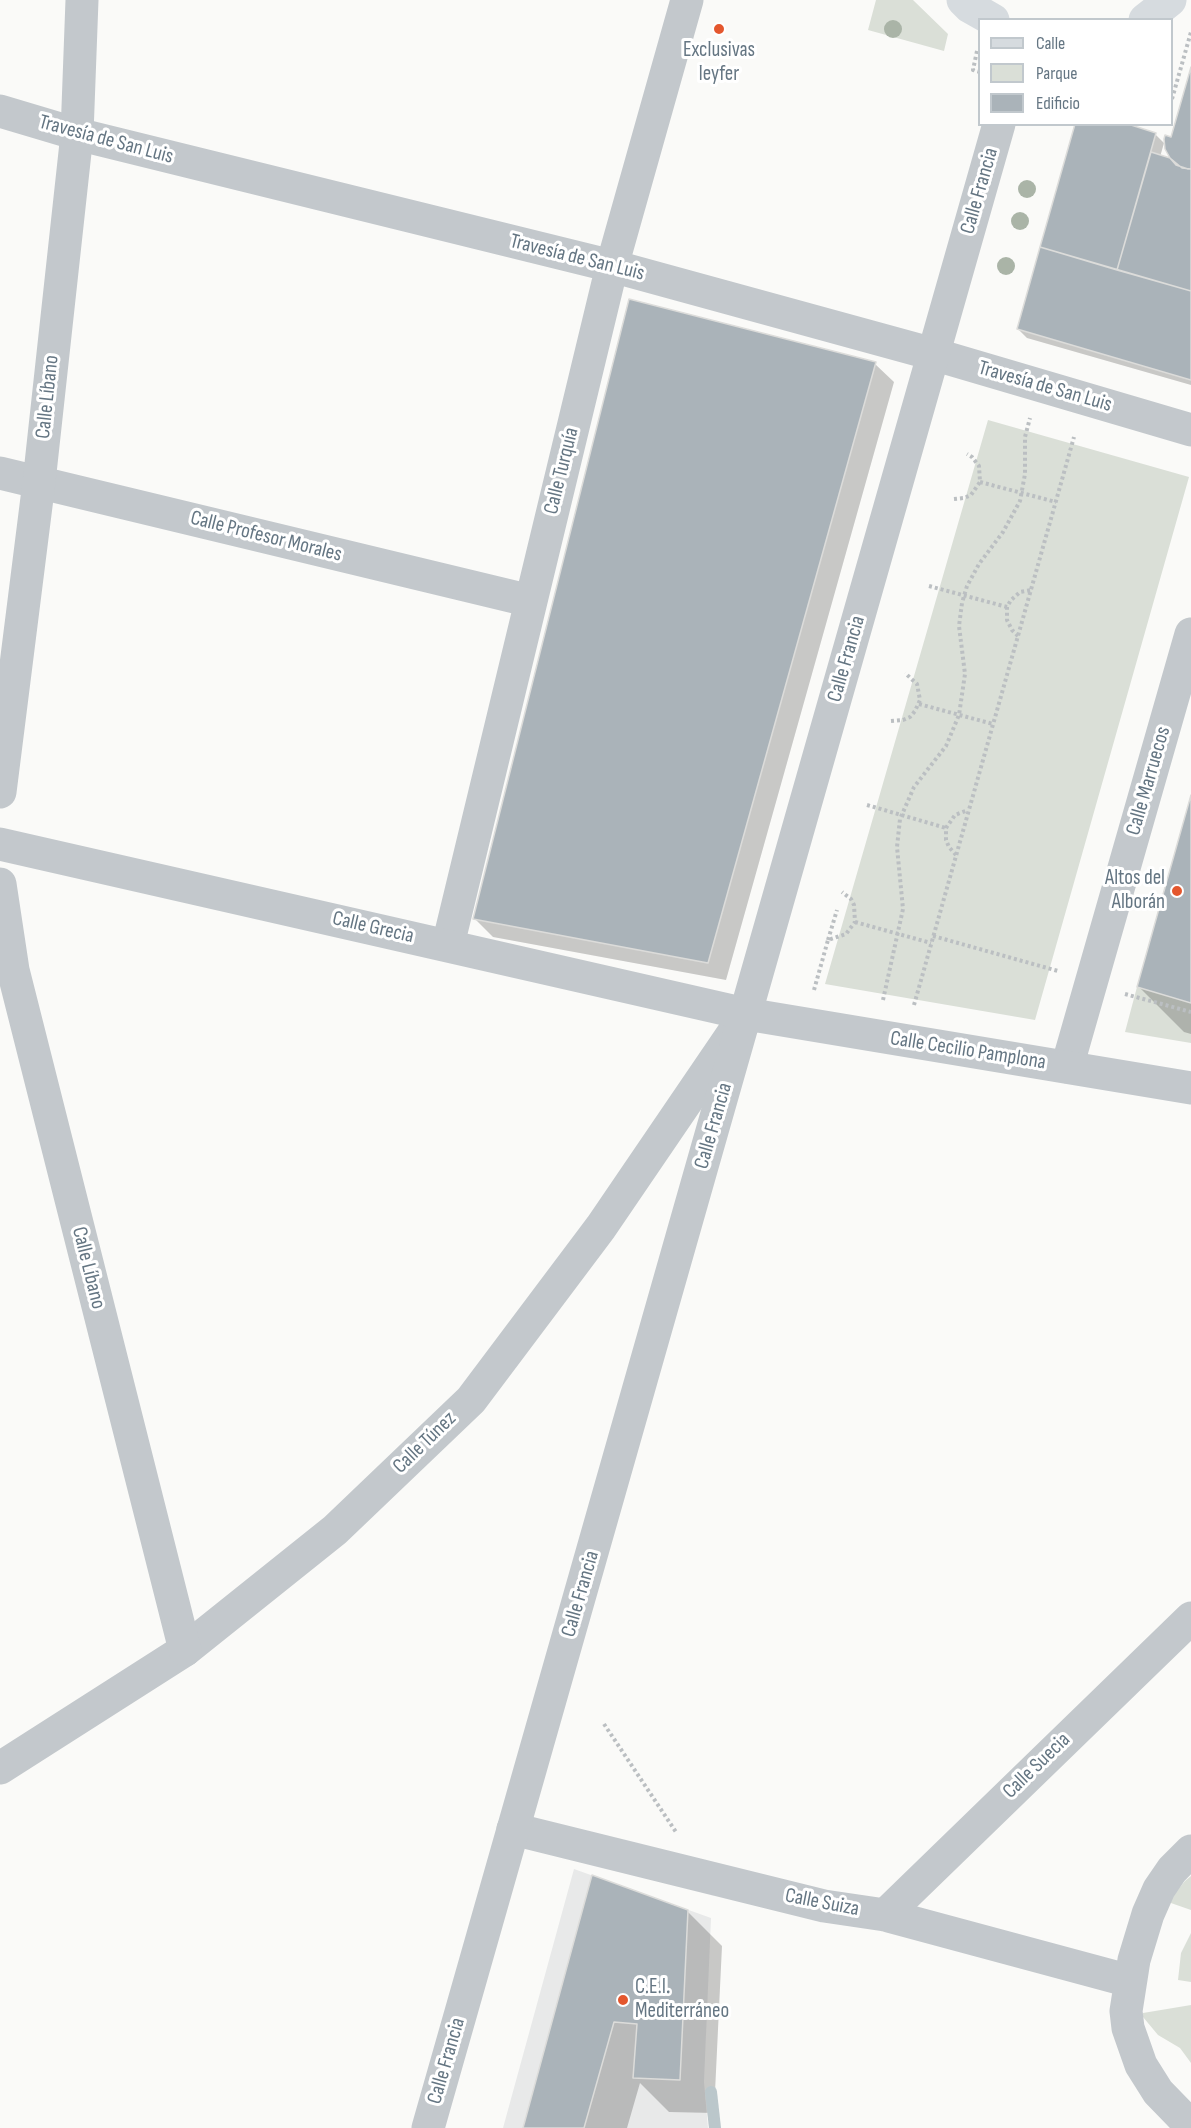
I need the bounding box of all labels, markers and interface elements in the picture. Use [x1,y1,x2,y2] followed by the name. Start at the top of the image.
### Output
[978,18,1173,126] legend
[712,22,726,36] marker: Exclusivas leyfer
[1036,33,1065,54] text: Calle
[683,38,755,88] place label: Exclusivas leyfer
[1036,63,1077,84] text: Parque
[1036,93,1080,114] text: Edificio
[36,110,176,170] street label: Travesía de San Luis
[956,145,1004,237] street label: Calle Francia
[507,229,647,287] street label: Travesía de San Luis
[31,354,65,440] street label: Calle Líbano
[975,356,1115,418] street label: Travesía de San Luis
[539,425,585,517] street label: Calle Turquía
[188,506,344,568] street label: Calle Profesor Morales
[823,613,871,705] street label: Calle Francia
[1121,724,1177,838] street label: Calle Marruecos
[1105,866,1165,916] place label: Altos del Alborán
[1170,884,1184,898] marker: Altos del Alborán
[330,906,416,950] street label: Calle Grecia
[888,1026,1048,1076] street label: Calle Cecilio Pamplona
[690,1080,738,1172] street label: Calle Francia
[66,1224,110,1312] street label: Calle Líbano
[388,1407,462,1479] street label: Calle Túnez
[557,1548,605,1640] street label: Calle Francia
[998,1728,1076,1804] street label: Calle Suecia
[783,1883,861,1923] street label: Calle Suiza
[635,1975,729,2025] place label: C.E.I. Mediterráneo
[616,1993,630,2007] marker: C.E.I. Mediterráneo
[423,2015,471,2107] street label: Calle Francia

